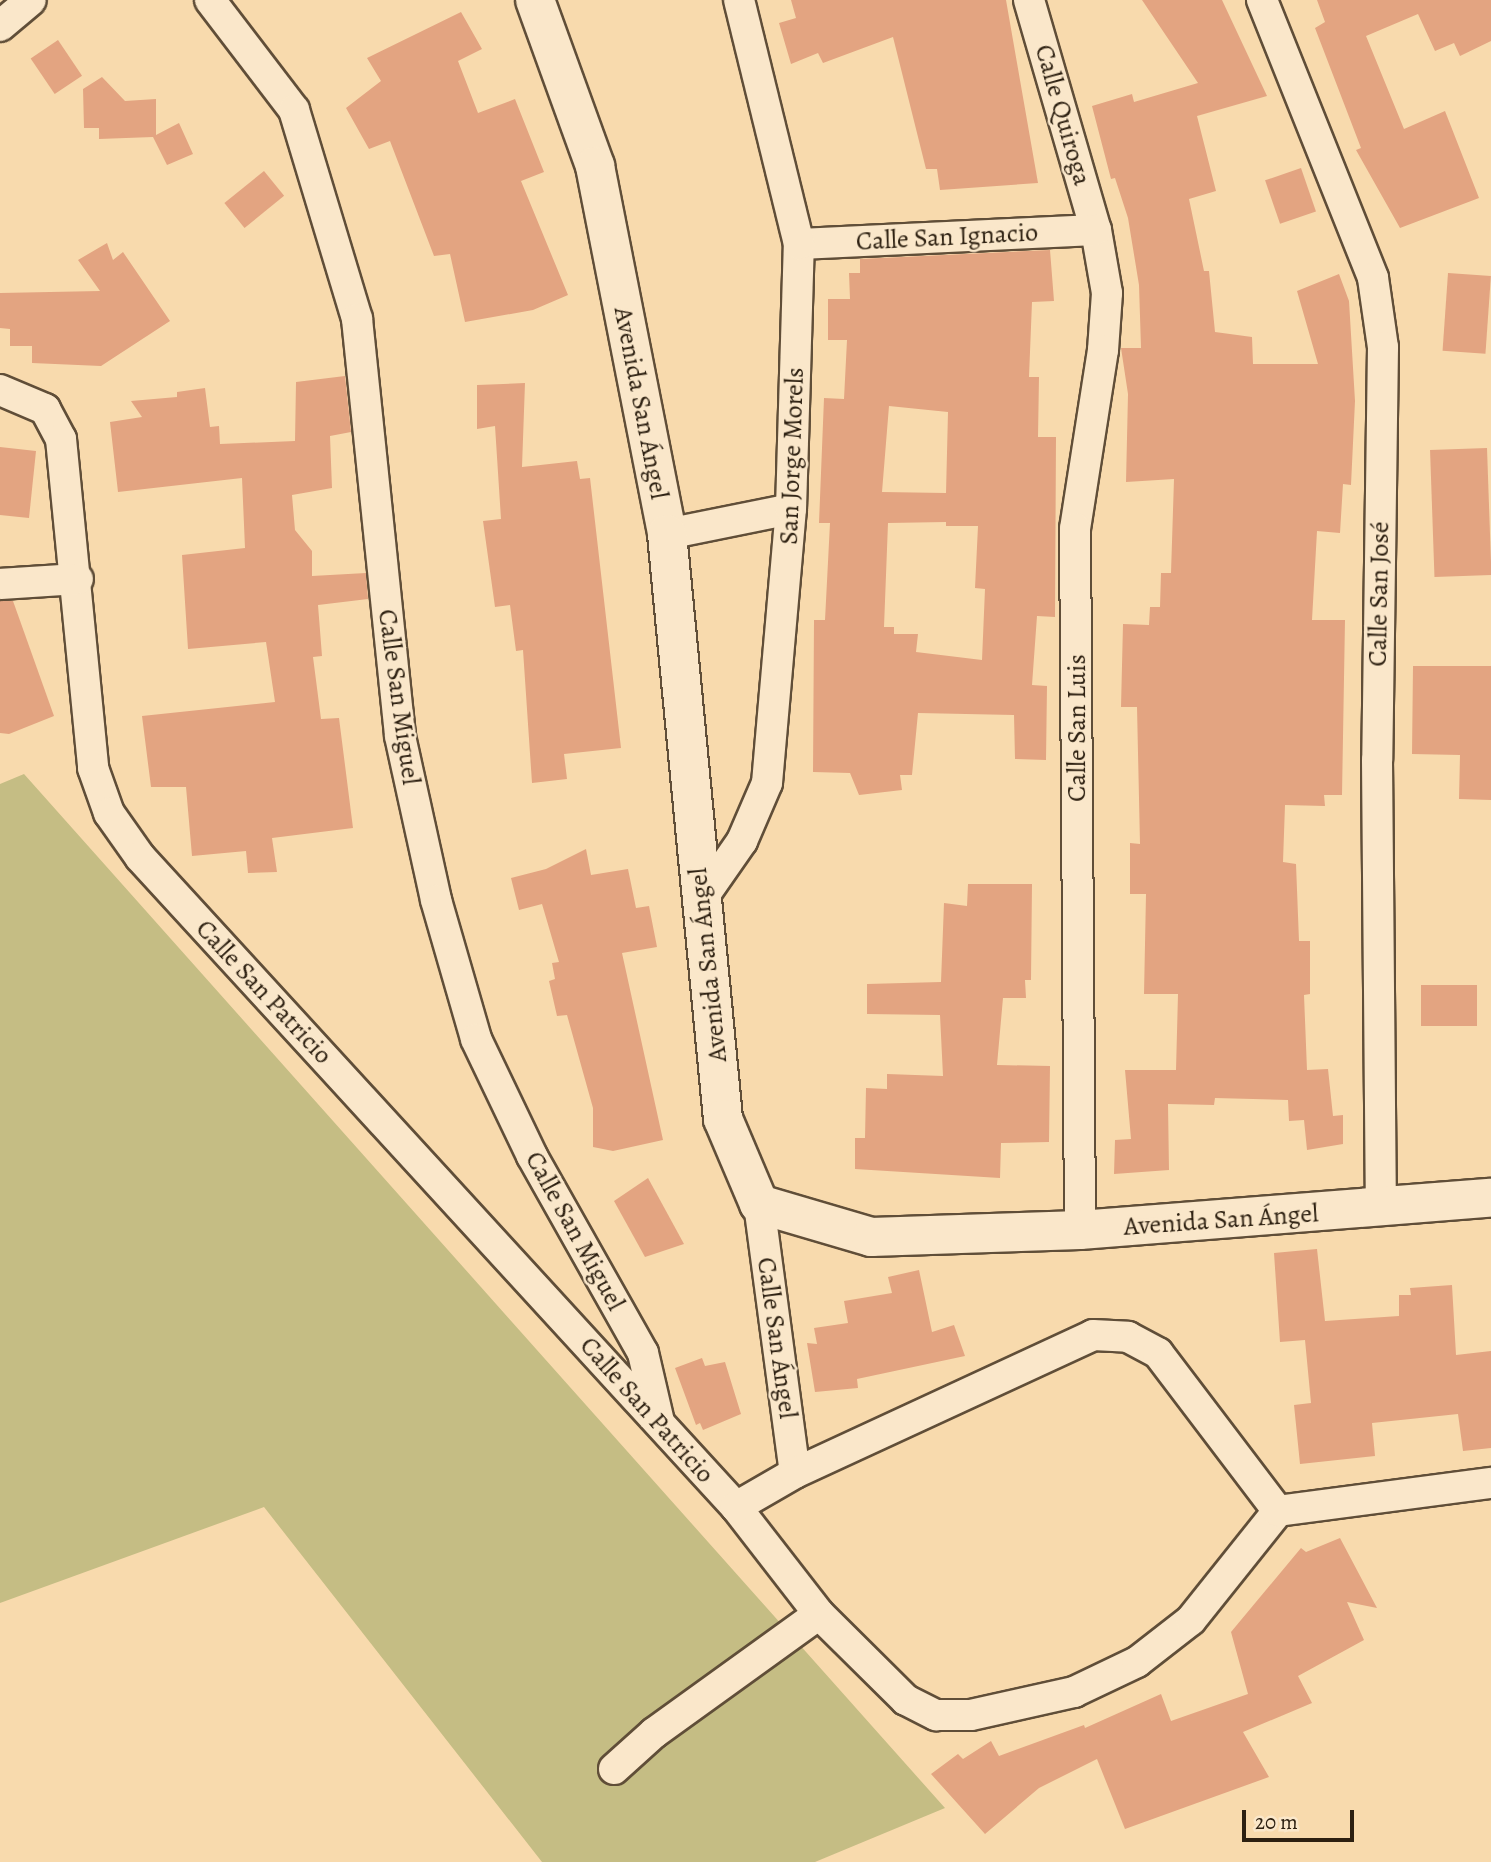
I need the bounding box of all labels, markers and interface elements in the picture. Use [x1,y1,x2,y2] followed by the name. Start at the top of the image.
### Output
[1028,41,1098,189] street label: Calle Quiroga
[855,217,1039,257] street label: Calle San Ignacio
[607,304,675,502] street label: Avenida San Ángel
[773,367,811,545] street label: San Jorge Morels
[1362,521,1396,667] street label: Calle San José
[371,607,427,787] street label: Calle San Miguel
[1061,654,1093,802] street label: Calle San Luis
[682,866,734,1064] street label: Avenida San Ángel
[189,913,339,1071] street label: Calle San Patricio
[518,1146,632,1316] street label: Calle San Miguel
[1123,1198,1319,1242] street label: Avenida San Ángel
[750,1255,804,1421] street label: Calle San Ángel
[573,1331,721,1489] street label: Calle San Patricio
[1246,1796,1358,1840] scale bar
[1255,1808,1298,1836] text: 20 m

